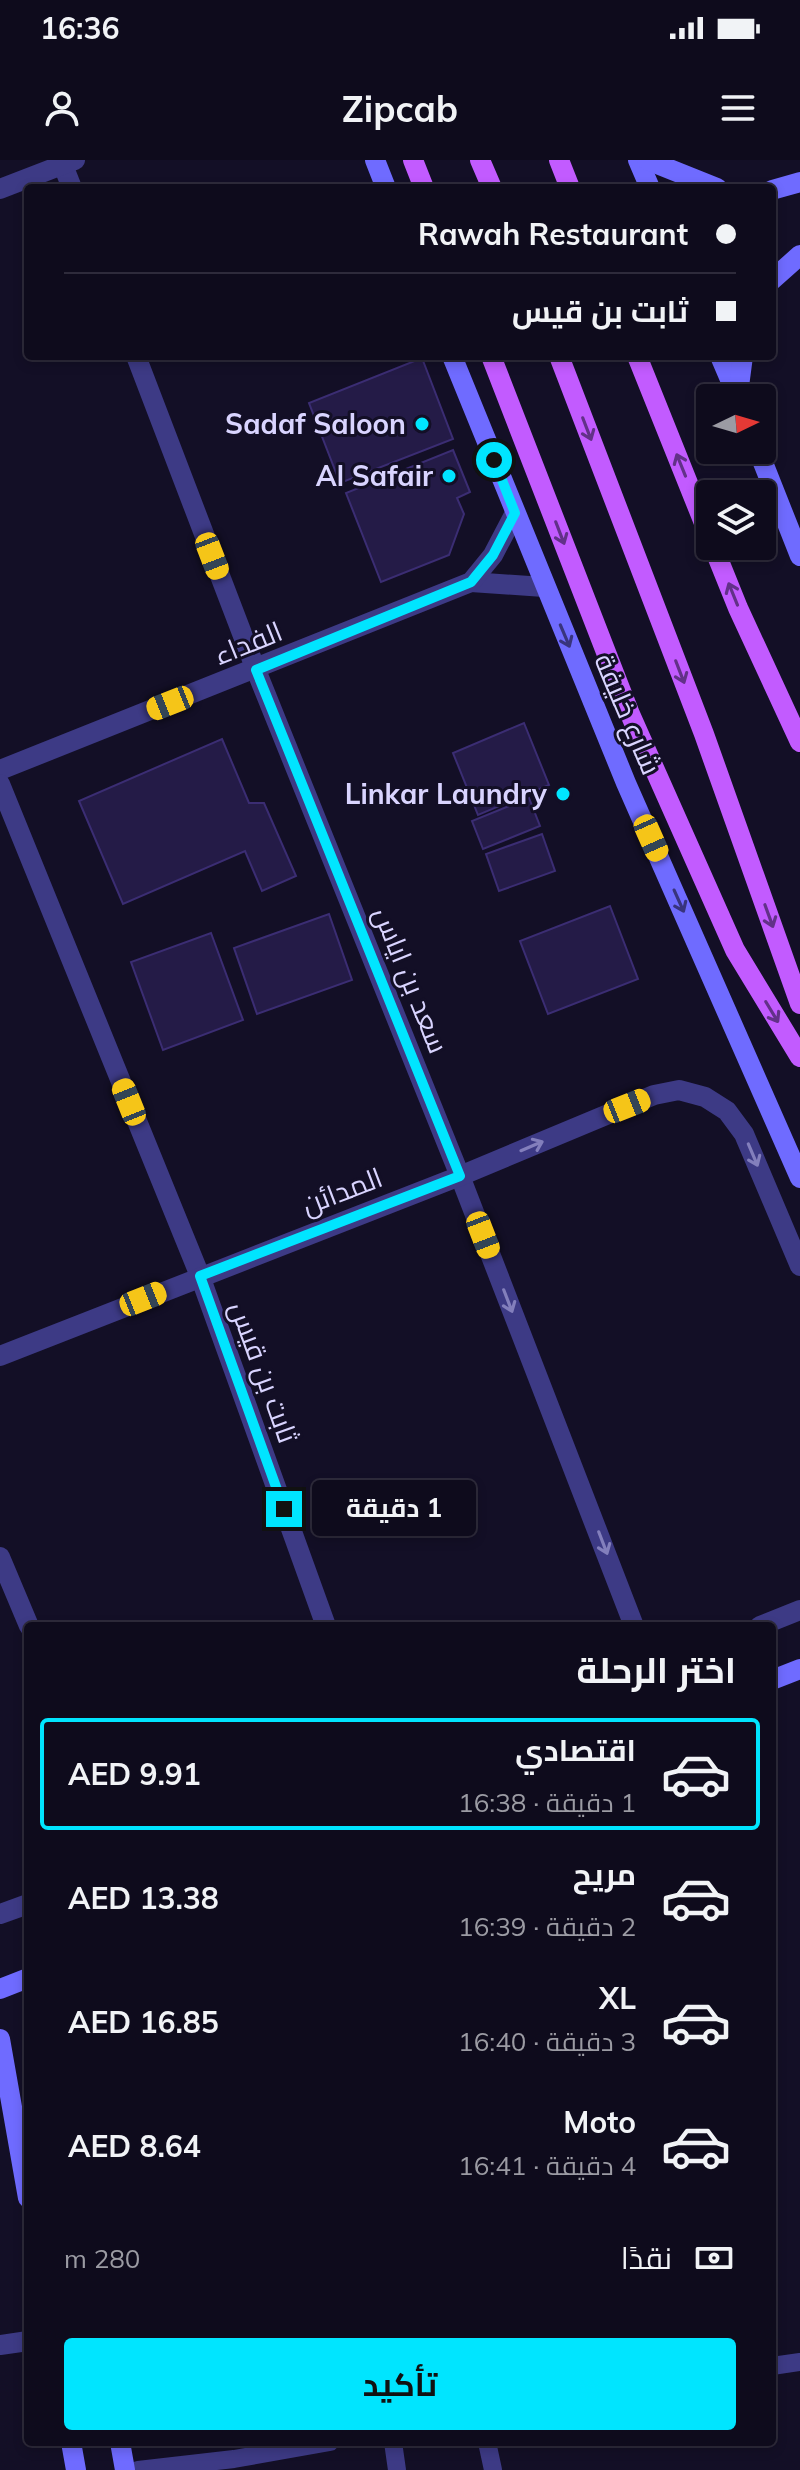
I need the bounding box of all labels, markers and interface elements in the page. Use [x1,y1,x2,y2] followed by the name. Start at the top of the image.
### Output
[40,9,119,47] text: 16:36
[40,86,84,130] icon: person
[342,86,458,131] text: Zipcab
[716,86,760,130] icon: menu
[418,215,688,253] text: Rawah Restaurant
[512,292,688,330] text: ثابت بن قيس
[696,384,776,464] north arrow
[696,384,776,560] map controls
[225,406,406,441] place label: Sadaf Saloon
[413,415,431,433] marker: Sadaf Saloon
[581,416,595,441] one-way arrow
[476,442,512,478] route start
[673,453,687,478] one-way arrow
[316,458,433,493] place label: Al Safair
[440,467,458,485] marker: Al Safair
[696,480,776,560] button: layers
[554,520,568,545] one-way arrow
[192,529,232,583] car
[725,582,739,607] one-way arrow
[208,613,287,672] street label: الفداء
[558,623,573,648] one-way arrow
[586,648,670,780] street label: شارع خليفة
[674,659,688,684] one-way arrow
[143,683,197,723] car
[345,776,548,811] place label: Linkar Laundry
[554,785,572,803] marker: Linkar Laundry
[630,811,672,865] car
[672,888,687,912] one-way arrow
[366,901,457,1058] street label: سعد بن اياس
[762,903,777,928] one-way arrow
[764,1000,780,1023] one-way arrow
[109,1075,149,1129] car
[600,1086,654,1126] car
[519,1137,544,1152] one-way arrow
[747,1142,762,1167] one-way arrow
[296,1159,387,1222] street label: المدائن
[463,1208,503,1262] car
[116,1279,170,1319] car
[502,1288,516,1313] one-way arrow
[223,1296,306,1448] street label: ثابت بن قيس
[312,1481,476,1537] callout: 1 دقيقة
[266,1491,302,1527] route end
[346,1491,442,1524] text: 1 دقيقة
[596,1530,611,1555] one-way arrow
[577,1647,736,1692] text: اختر الرحلة
[515,1731,636,1769] text: اقتصادي
[660,1738,732,1810] icon: car
[68,1755,201,1793] text: AED 9.91
[458,1786,636,1819] text: 1 دقيقة · 16:38
[573,1855,636,1893] text: مريح
[660,1862,732,1934] icon: car
[68,1879,219,1917] text: AED 13.38
[458,1910,636,1943] text: 2 دقيقة · 16:39
[599,1979,636,2017] text: XL
[660,1986,732,2058] icon: car
[68,2003,219,2041] text: AED 16.85
[458,2025,636,2058] text: 3 دقيقة · 16:40
[563,2103,636,2141] text: Moto
[660,2110,732,2182] icon: car
[68,2127,201,2165] text: AED 8.64
[458,2149,636,2182] text: 4 دقيقة · 16:41
[692,2236,736,2280] icon: cash
[621,2239,672,2277] text: نقدًا
[64,2242,140,2275] text: 280 m
[64,2338,736,2430] button: تأكيد

